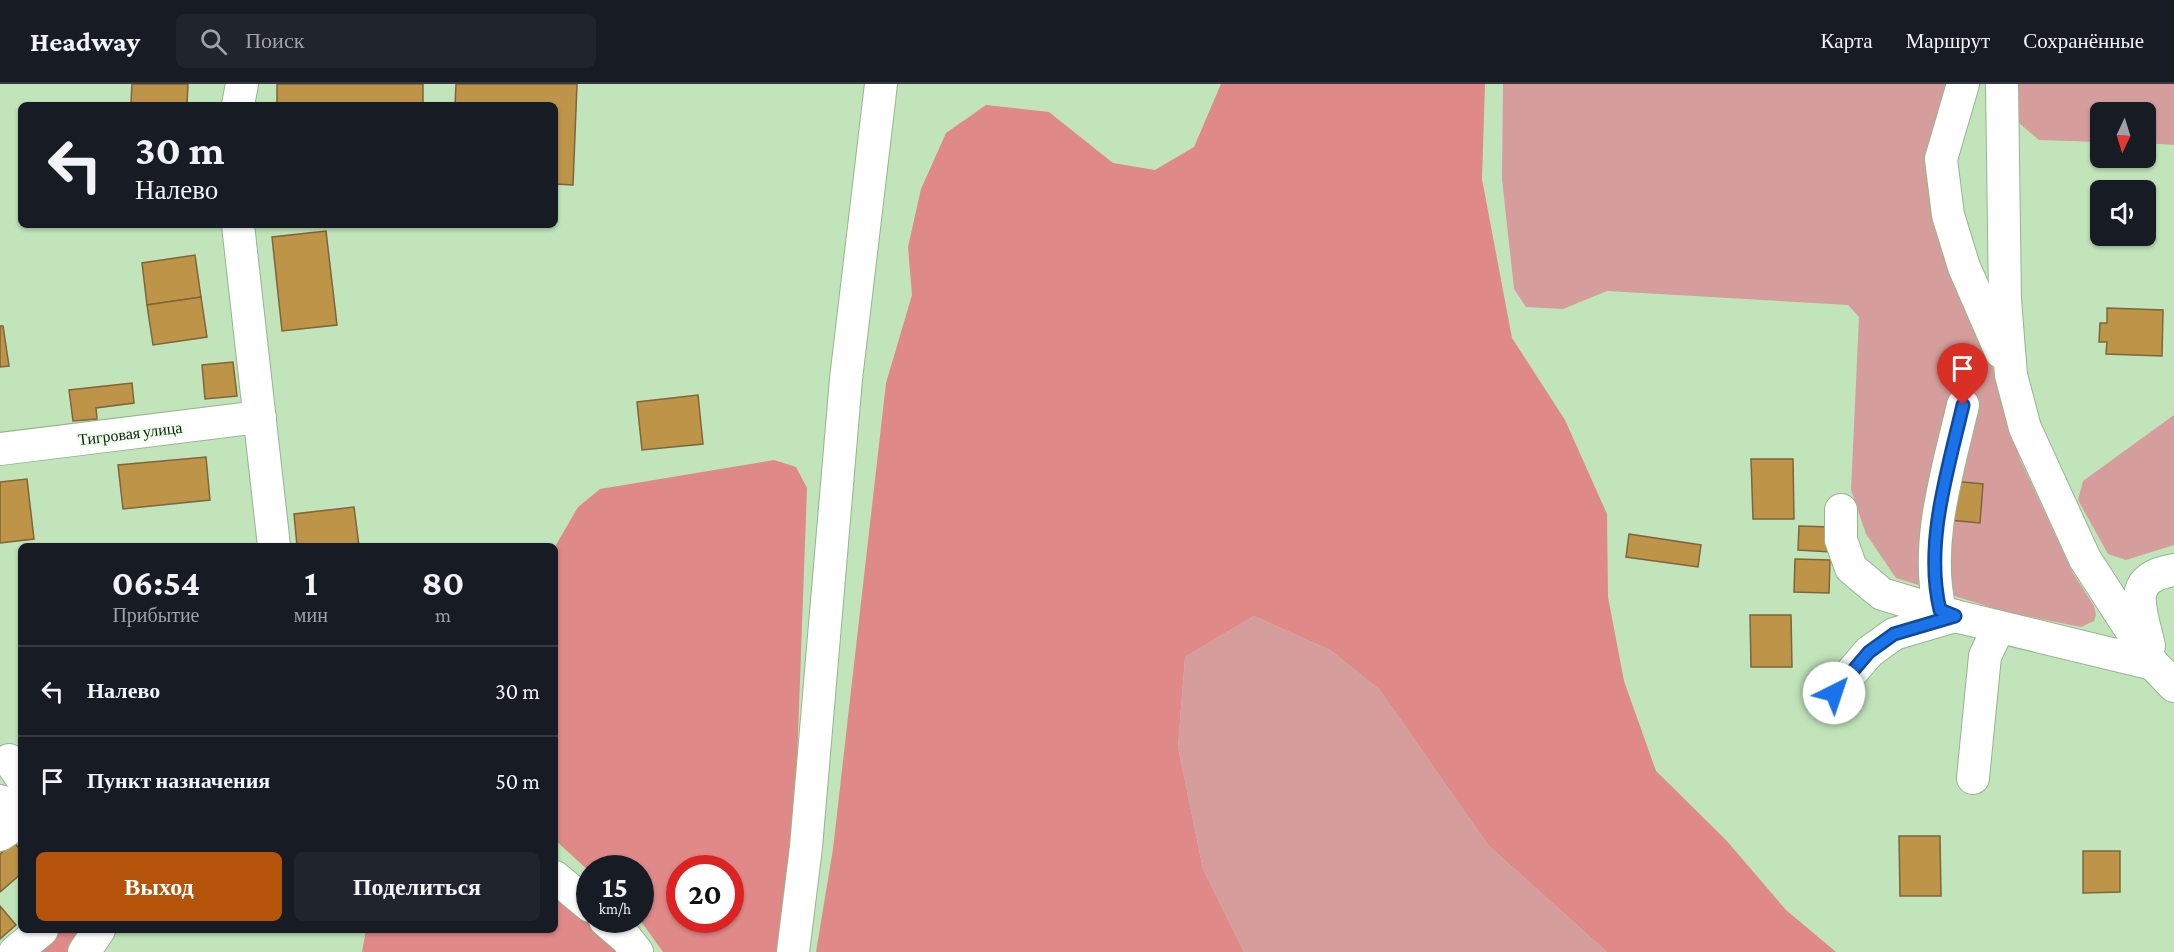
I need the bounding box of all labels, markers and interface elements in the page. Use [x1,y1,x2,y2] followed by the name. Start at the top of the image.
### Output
[176,14,596,68] search box
[197,25,230,58] icon: search
[30,26,140,57] text: Headway
[245,28,304,53] text: Поиск
[1821,29,1873,53] text: Карта
[1906,29,1990,53] text: Маршрут
[2023,29,2144,53] text: Сохранённые
[2090,102,2156,168] north arrow
[2090,102,2156,246] map controls
[36,126,114,204] icon: left
[135,126,225,173] text: 30 m
[135,175,218,205] text: Налево
[2090,180,2156,246] button: sound
[1937,343,1988,405] pin
[1946,352,1979,385] icon: arrive
[77,419,183,449] street label: Тигровая улица
[112,563,200,603] text: 06:54
[304,563,318,603] text: 1
[422,563,464,603] text: 80
[112,604,199,626] text: Прибытие
[294,604,328,626] text: мин
[435,604,451,626] text: m
[1802,661,1866,725] position arrow
[36,675,69,708] icon: left
[87,678,160,703] text: Налево
[495,679,540,704] text: 30 m
[36,765,69,798] icon: arrive
[87,768,270,793] text: Пункт назначения
[495,769,540,794] text: 50 m
[36,852,282,921] button: Выход
[294,852,540,921] button: Поделиться
[666,855,744,933] speed limit sign: 20
[602,870,628,903] text: 15
[599,901,631,917] text: km/h

